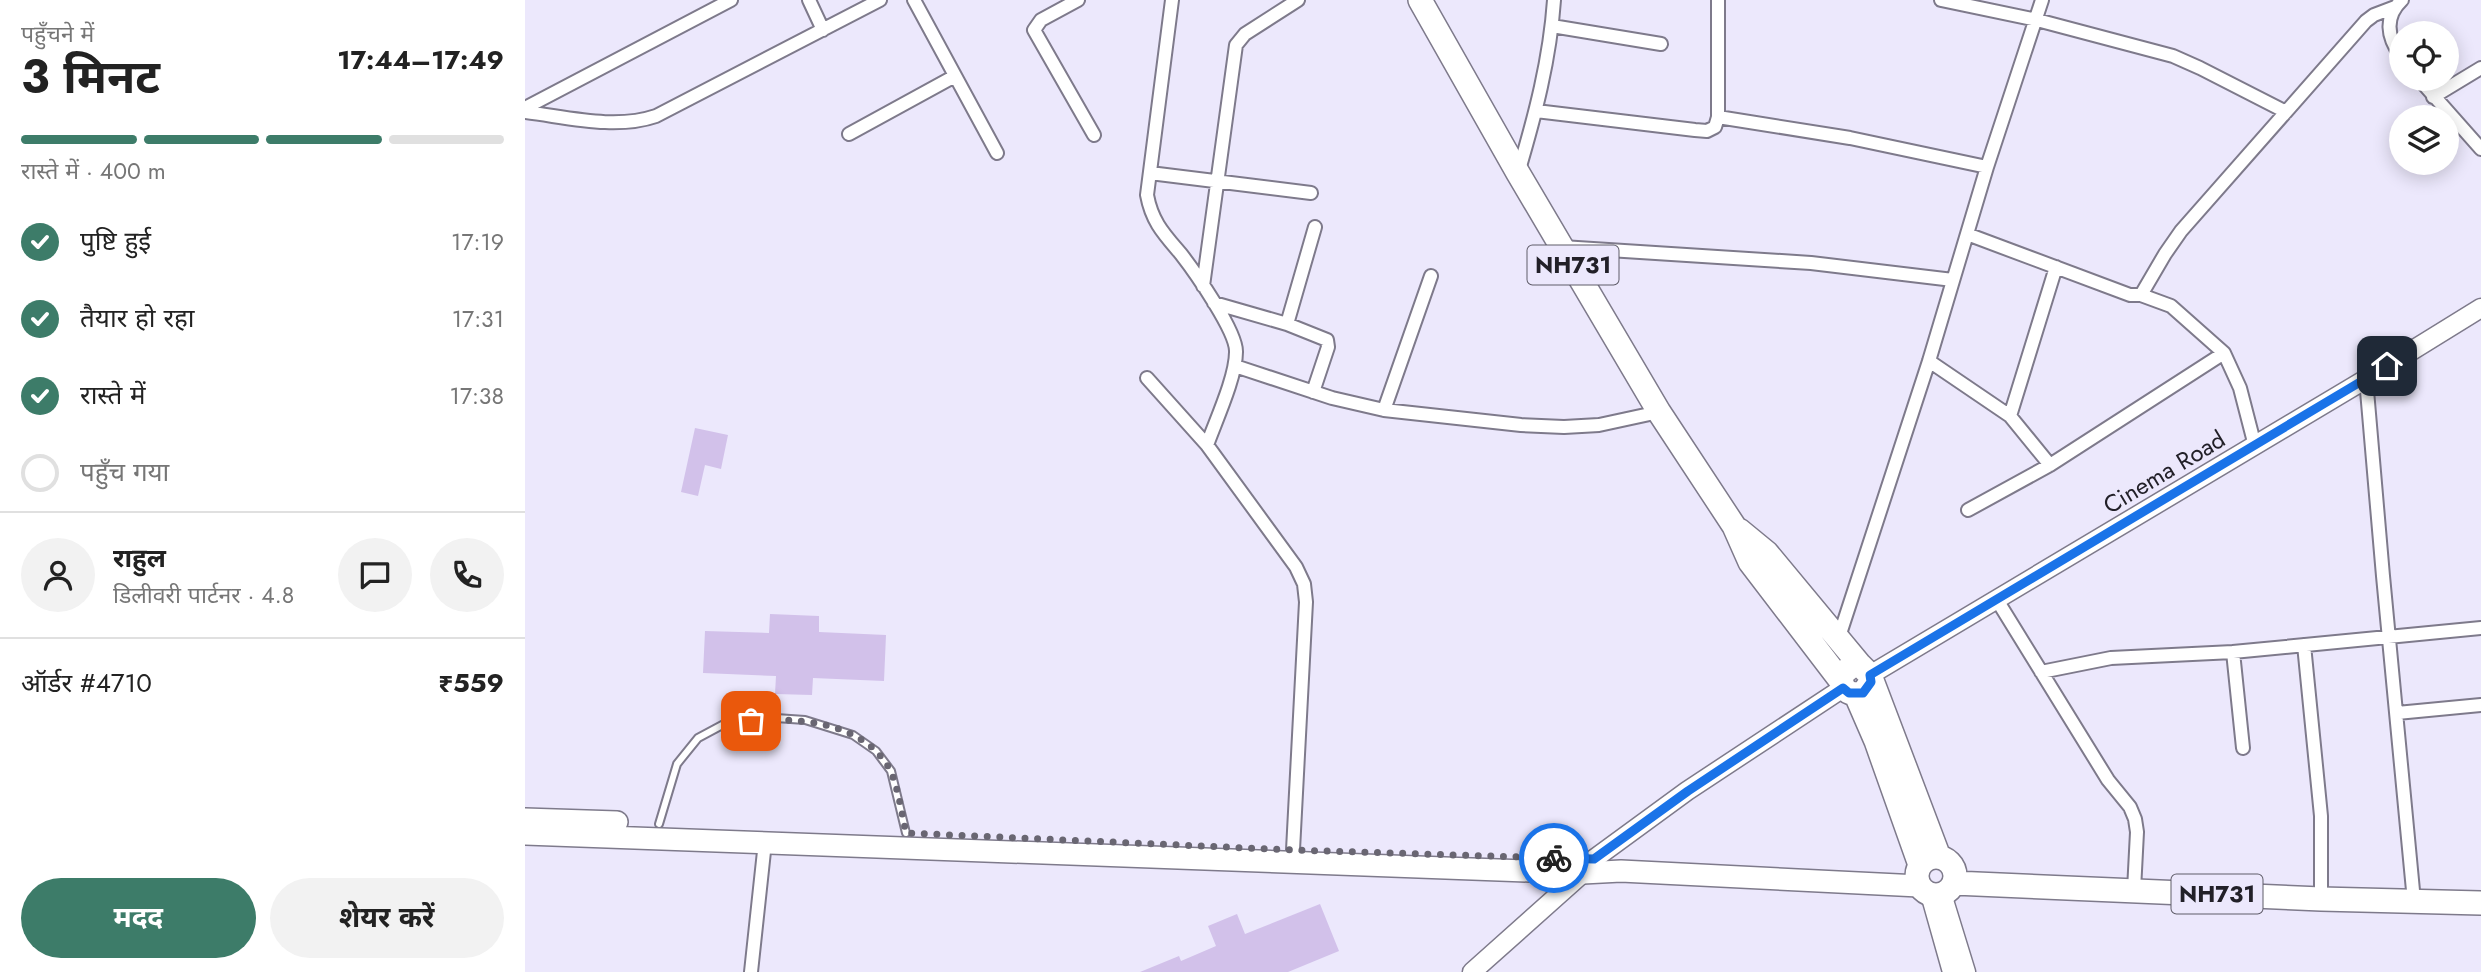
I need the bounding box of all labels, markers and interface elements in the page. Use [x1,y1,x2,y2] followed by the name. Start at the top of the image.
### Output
[21,17,94,51] text: पहुँचने में
[2389,21,2459,175] map controls
[2389,21,2459,91] button: locate
[337,41,504,79] text: 17:44–17:49
[21,44,160,110] text: 3 मिनट
[2389,105,2459,175] button: layers
[21,154,166,188] text: रास्ते में · 400 m
[80,222,151,260] text: पुष्टि हुई
[21,223,59,261] icon: check
[451,225,504,259] text: 17:19
[1527,246,1619,284] road number: NH731
[80,299,195,337] text: तैयार हो रहा
[21,300,59,338] icon: check
[452,302,504,336] text: 17:31
[2357,336,2417,396] pin
[2368,347,2406,385] icon: home
[80,376,146,414] text: रास्ते में
[21,377,59,415] icon: check
[450,379,504,413] text: 17:38
[2096,422,2232,522] street label: Cinema Road
[80,453,169,491] text: पहुँच गया
[21,538,95,612] button: person
[338,538,412,612] button: chat
[430,538,504,612] button: phone
[113,539,166,577] text: राहुल
[113,578,294,612] text: डिलीवरी पार्टनर · 4.8
[21,664,152,702] text: ऑर्डर #4710
[438,664,504,702] text: ₹559
[721,691,781,751] pin
[732,702,770,740] icon: bag
[1519,823,1589,893] courier
[1535,839,1573,877] icon: bike
[2171,874,2263,914] road number: NH731
[21,878,256,958] button: मदद
[270,878,504,958] button: शेयर करें

